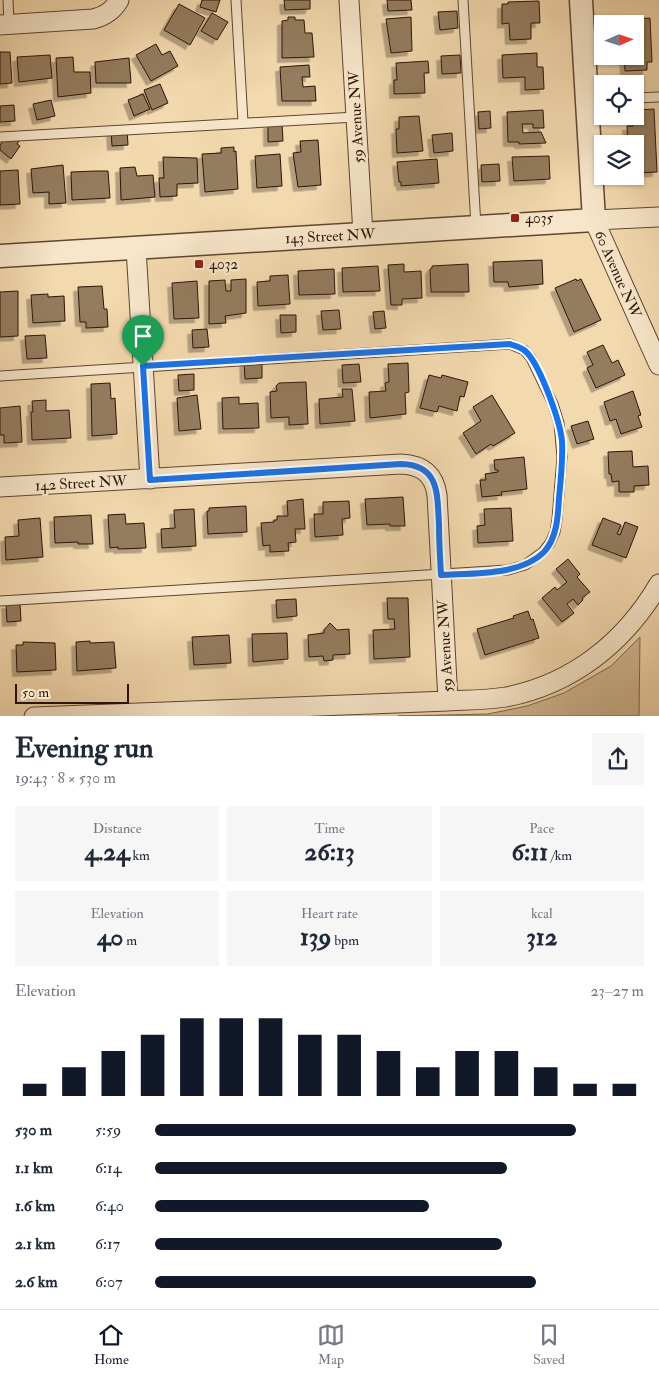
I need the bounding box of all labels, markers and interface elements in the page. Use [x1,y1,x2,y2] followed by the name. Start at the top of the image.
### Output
[594,15,644,65] north arrow
[594,15,644,185] map controls
[345,69,368,164] street label: 59 Avenue NW
[594,75,644,125] button: locate
[594,135,644,185] button: layers
[525,209,554,228] place label: 4035
[509,212,521,224] marker: 4035
[284,225,376,248] street label: 143 Street NW
[590,228,646,322] street label: 60 Avenue NW
[209,255,239,274] place label: 4032
[193,258,205,270] marker: 4032
[122,315,164,366] pin
[129,322,157,350] icon: arrive
[34,472,128,495] street label: 142 Street NW
[434,598,457,693] street label: 59 Avenue NW
[15,682,129,705] scale bar
[22,684,49,701] text: 50 m
[15,731,153,766] text: Evening run
[592,733,644,785] button: share
[15,768,116,788] text: 19:43 · 8 × 530 m
[93,820,142,837] text: Distance
[314,820,345,837] text: Time
[529,820,554,837] text: Pace
[84,837,129,868] text: 4.24
[305,837,354,868] text: 26:13
[511,837,548,868] text: 6:11
[129,847,150,864] text: km
[548,847,572,864] text: /km
[90,905,144,922] text: Elevation
[301,905,358,922] text: Heart rate
[531,905,553,922] text: kcal
[97,922,123,953] text: 40
[300,922,331,953] text: 139
[526,922,557,953] text: 312
[123,932,137,949] text: m
[331,932,359,949] text: bpm
[15,981,76,1001] text: Elevation
[590,981,644,1001] text: 23–27 m
[15,1120,52,1140] text: 530 m
[95,1120,121,1140] text: 5:59
[15,1158,53,1178] text: 1.1 km
[95,1158,121,1178] text: 6:14
[15,1196,55,1216] text: 1.6 km
[95,1196,124,1216] text: 6:40
[15,1234,55,1254] text: 2.1 km
[95,1234,120,1254] text: 6:17
[15,1272,58,1292] text: 2.6 km
[95,1272,123,1292] text: 6:07
[94,1321,129,1368] tab: Home
[317,1321,345,1368] tab: Map
[533,1321,565,1368] tab: Saved

